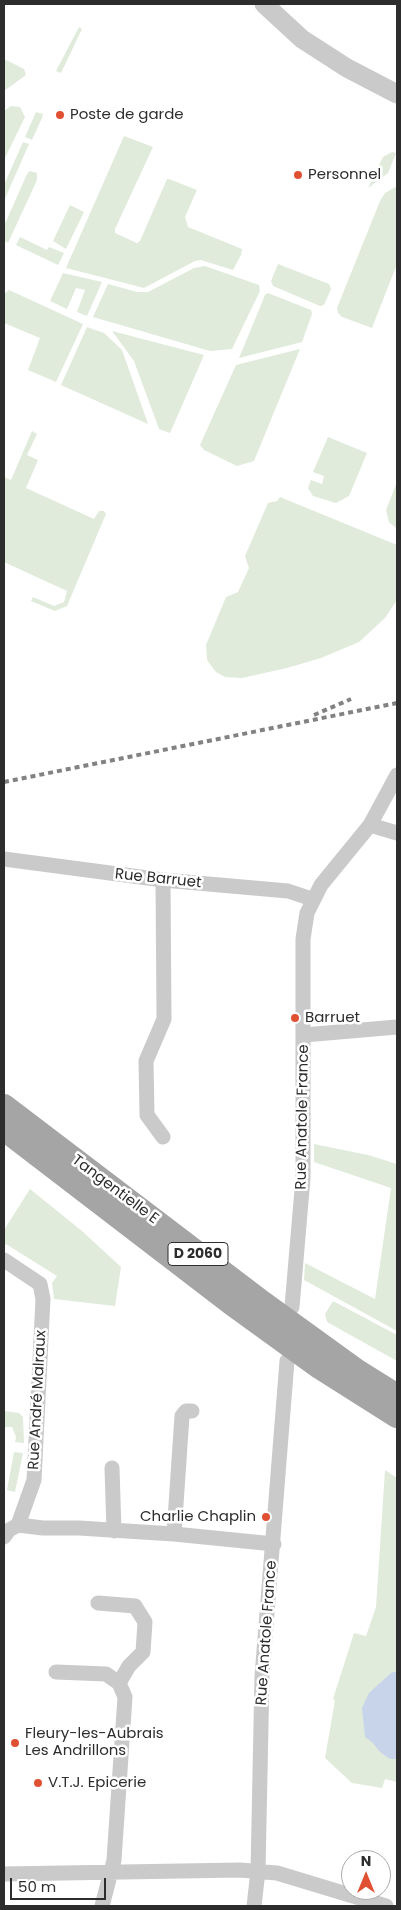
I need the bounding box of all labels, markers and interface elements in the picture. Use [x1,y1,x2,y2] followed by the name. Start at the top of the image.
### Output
[70,106,184,124] place label: Poste de garde
[54,109,66,121] marker: Poste de garde
[308,166,381,184] place label: Personnel
[292,169,304,181] marker: Personnel
[114,866,202,892] street label: Rue Barruet
[305,1009,360,1027] place label: Barruet
[289,1012,301,1024] marker: Barruet
[293,1044,313,1190] street label: Rue Anatole France
[68,1152,162,1228] street label: Tangentielle E
[168,1242,228,1266] road number: D 2060
[25,1330,51,1470] street label: Rue André Malraux
[140,1508,256,1526] place label: Charlie Chaplin
[260,1511,272,1523] marker: Charlie Chaplin
[253,1560,281,1706] street label: Rue Anatole France
[25,1725,164,1760] place label: Fleury-les-Aubrais Les Andrillons
[9,1737,21,1749] marker: Fleury-les-Aubrais Les Andrillons
[48,1774,146,1792] place label: V.T.J. Epicerie
[32,1777,44,1789] marker: V.T.J. Epicerie
[341,1850,391,1900] north arrow
[361,1851,371,1871] text: N
[12,1868,109,1900] scale bar
[18,1876,56,1897] text: 50 m

